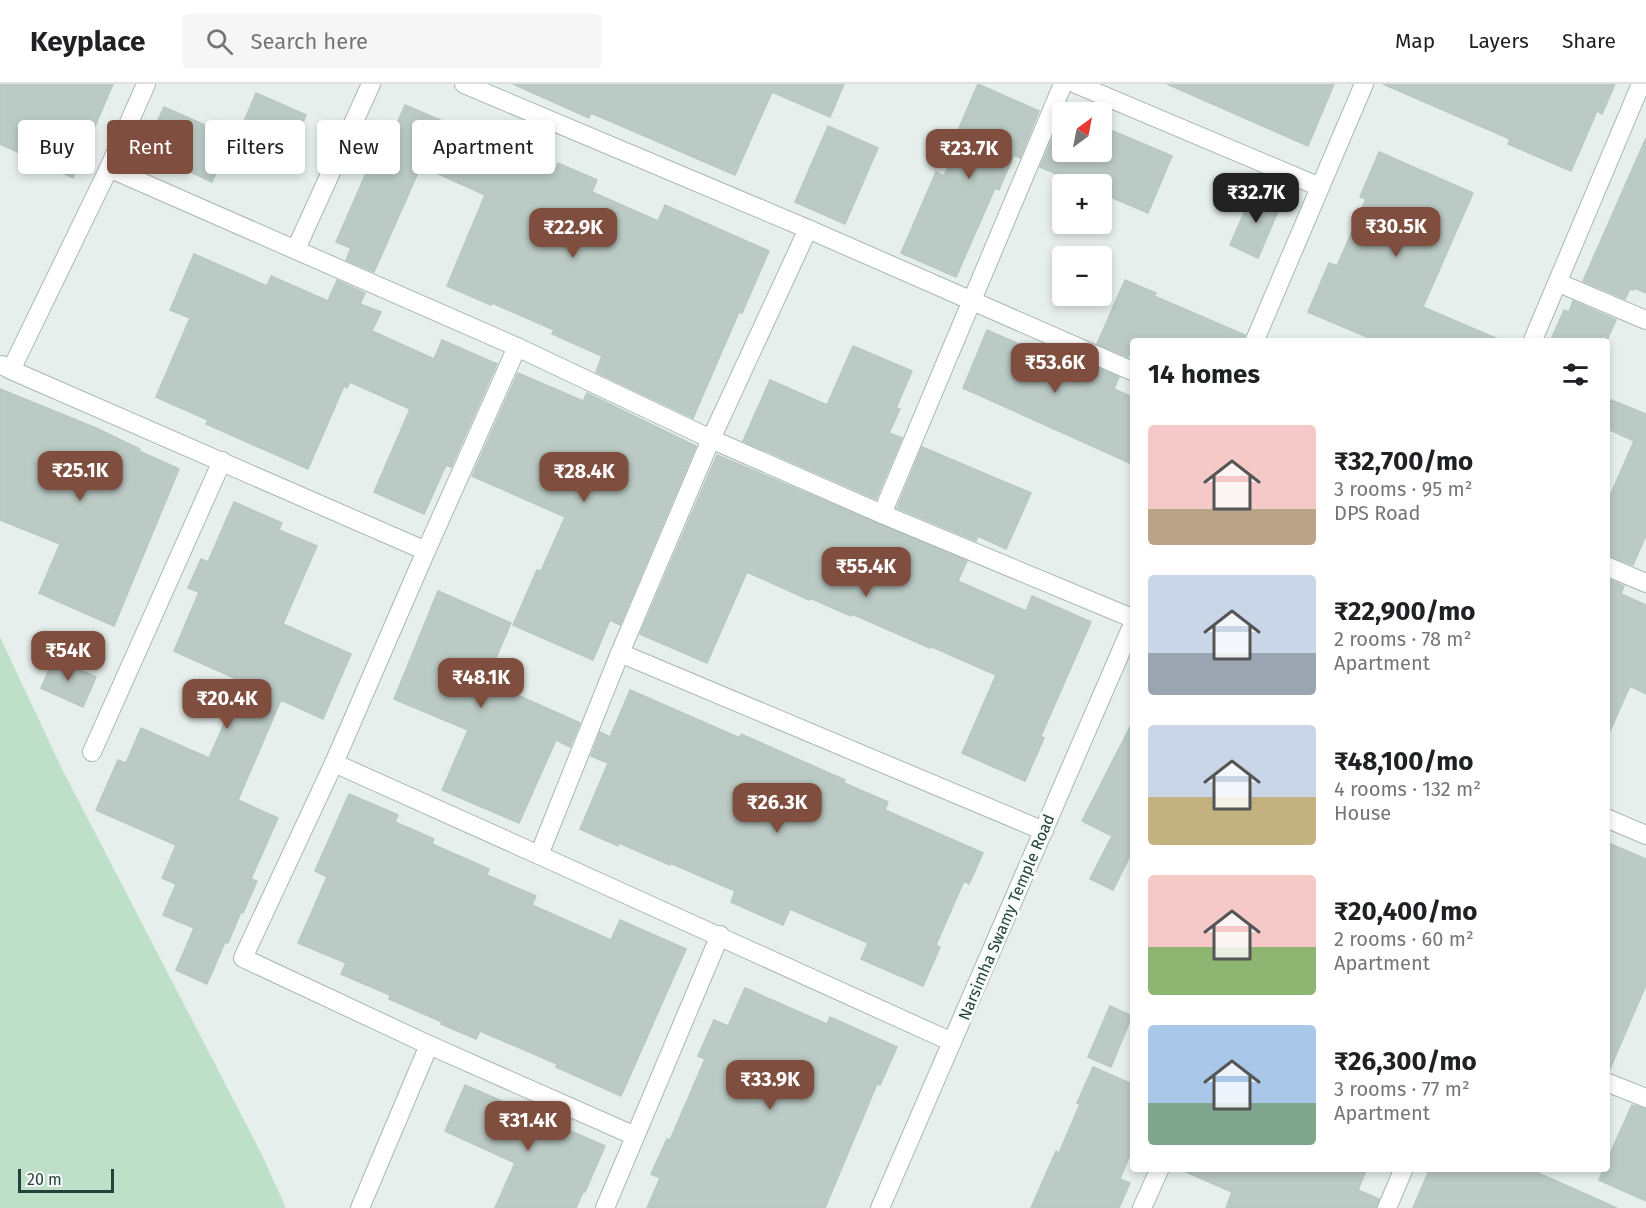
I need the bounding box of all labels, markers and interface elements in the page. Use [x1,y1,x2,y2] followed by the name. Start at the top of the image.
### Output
[182,14,602,68] search box
[30,25,146,58] text: Keyplace
[203,25,236,58] icon: search
[251,28,368,55] text: Search here
[1395,28,1435,54] text: Map
[1468,28,1529,54] text: Layers
[1562,28,1616,54] text: Share
[1052,102,1112,162] north arrow
[1052,102,1112,306] map controls
[18,120,95,174] chip: Buy
[107,120,193,174] chip: Rent
[205,120,305,174] chip: Filters
[317,120,400,174] chip: New
[412,120,555,174] chip: Apartment
[920,129,1018,180] pin: ₹23.7K
[940,136,998,160] text: ₹23.7K
[1207,173,1305,224] pin: ₹32.7K
[1052,174,1112,234] button: +
[1227,180,1285,204] text: ₹32.7K
[1347,207,1445,258] pin: ₹30.5K
[524,208,622,259] pin: ₹22.9K
[1365,214,1427,238] text: ₹30.5K
[543,215,603,239] text: ₹22.9K
[1052,246,1112,306] button: −
[1006,343,1104,394] pin: ₹53.6K
[1025,350,1085,374] text: ₹53.6K
[1559,358,1592,391] icon: filters
[1148,359,1260,390] text: 14 homes
[1334,446,1473,477] text: ₹32,700/mo
[1196,449,1268,521] icon: home
[31,451,129,502] pin: ₹25.1K
[535,452,633,503] pin: ₹28.4K
[52,458,108,482] text: ₹25.1K
[553,459,615,483] text: ₹28.4K
[1334,477,1473,501] text: 3 rooms · 95 m²
[1334,501,1420,525] text: DPS Road
[817,547,915,598] pin: ₹55.4K
[836,554,896,578] text: ₹55.4K
[1334,596,1476,627] text: ₹22,900/mo
[1196,599,1268,671] icon: home
[1334,627,1471,651] text: 2 rooms · 78 m²
[32,631,104,682] pin: ₹54K
[45,638,91,662] text: ₹54K
[1334,651,1430,675] text: Apartment
[432,658,530,709] pin: ₹48.1K
[452,665,510,689] text: ₹48.1K
[178,679,276,730] pin: ₹20.4K
[196,686,258,710] text: ₹20.4K
[1334,746,1473,777] text: ₹48,100/mo
[1196,749,1268,821] icon: home
[1334,777,1481,801] text: 4 rooms · 132 m²
[728,783,826,834] pin: ₹26.3K
[747,790,807,814] text: ₹26.3K
[1334,801,1391,825] text: House
[954,811,1059,1023] street label: Narsimha Swamy Temple Road
[1334,896,1477,927] text: ₹20,400/mo
[1196,899,1268,971] icon: home
[1334,927,1474,951] text: 2 rooms · 60 m²
[1334,951,1430,975] text: Apartment
[1334,1046,1477,1077] text: ₹26,300/mo
[1196,1049,1268,1121] icon: home
[721,1060,819,1111] pin: ₹33.9K
[740,1067,800,1091] text: ₹33.9K
[1334,1077,1470,1101] text: 3 rooms · 77 m²
[479,1101,577,1152] pin: ₹31.4K
[1334,1101,1430,1125] text: Apartment
[499,1108,557,1132] text: ₹31.4K
[18,1166,114,1194] scale bar
[27,1170,62,1189] text: 20 m

